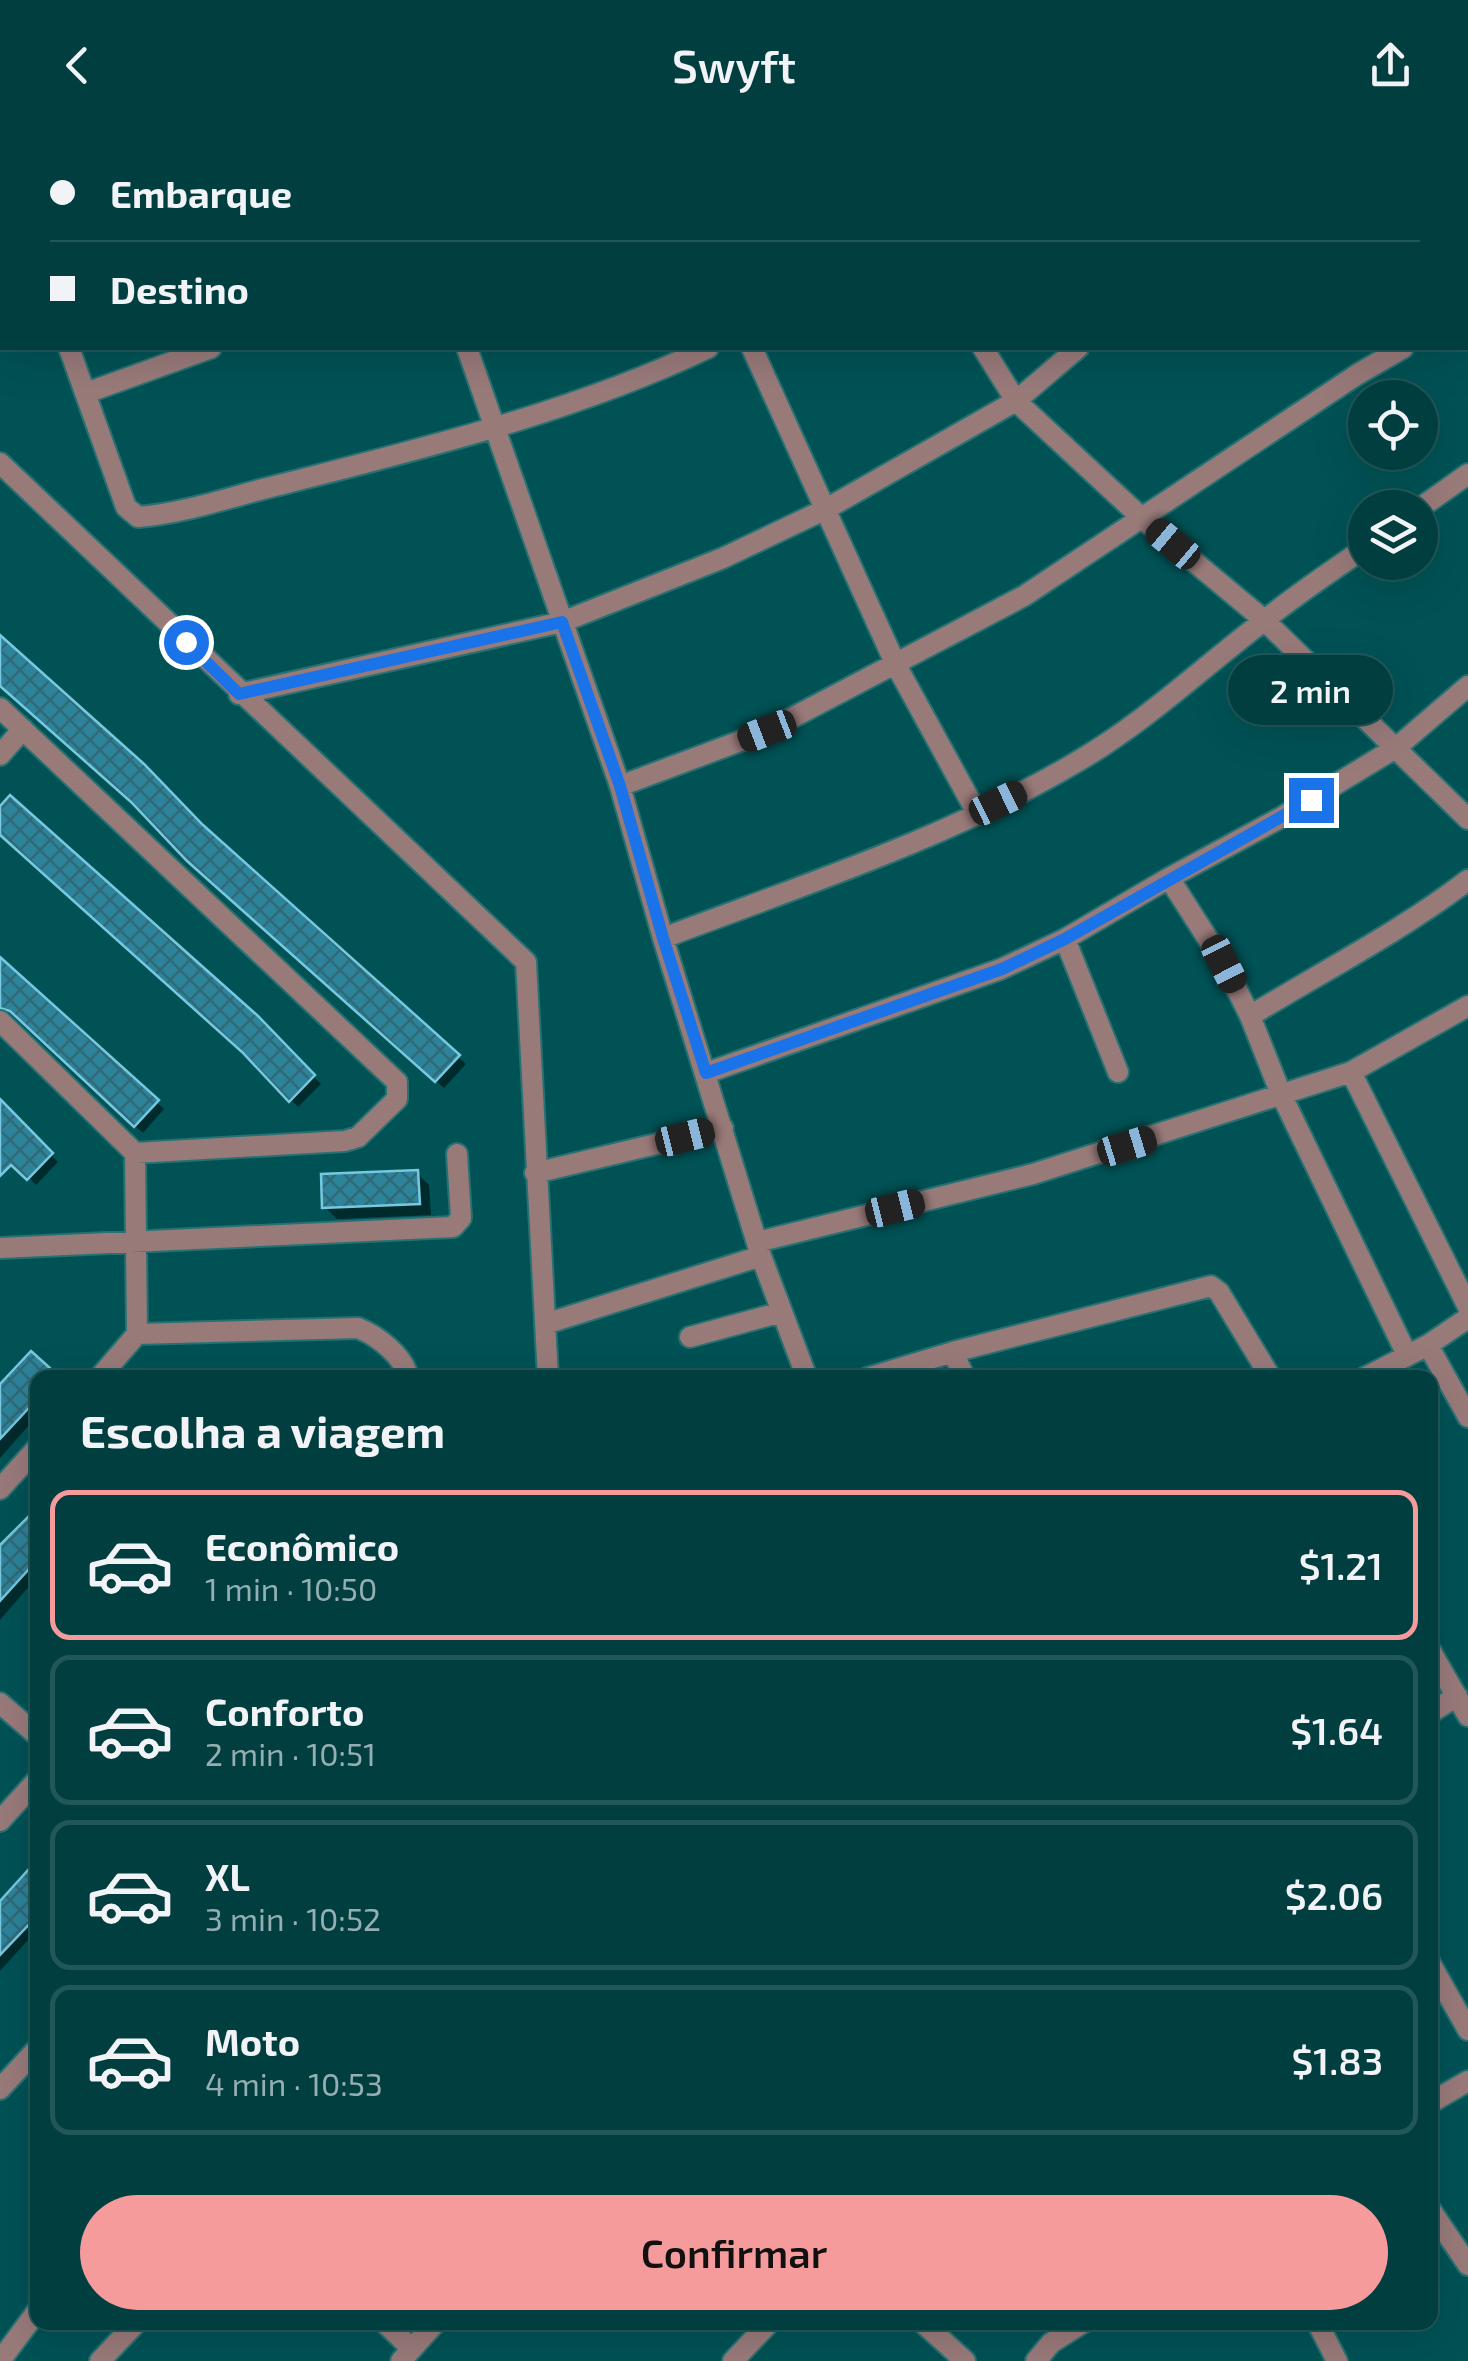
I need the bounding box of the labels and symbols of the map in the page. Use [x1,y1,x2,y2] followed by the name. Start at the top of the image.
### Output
[1140,513,1206,575] car
[164,620,209,665] route start
[1228,655,1394,725] callout: 2 min
[734,706,800,756] car
[964,776,1032,830] car
[1289,778,1334,823] route end
[1197,930,1251,998] car
[652,1115,718,1159] car
[1094,1123,1160,1169] car
[862,1186,928,1230] car

